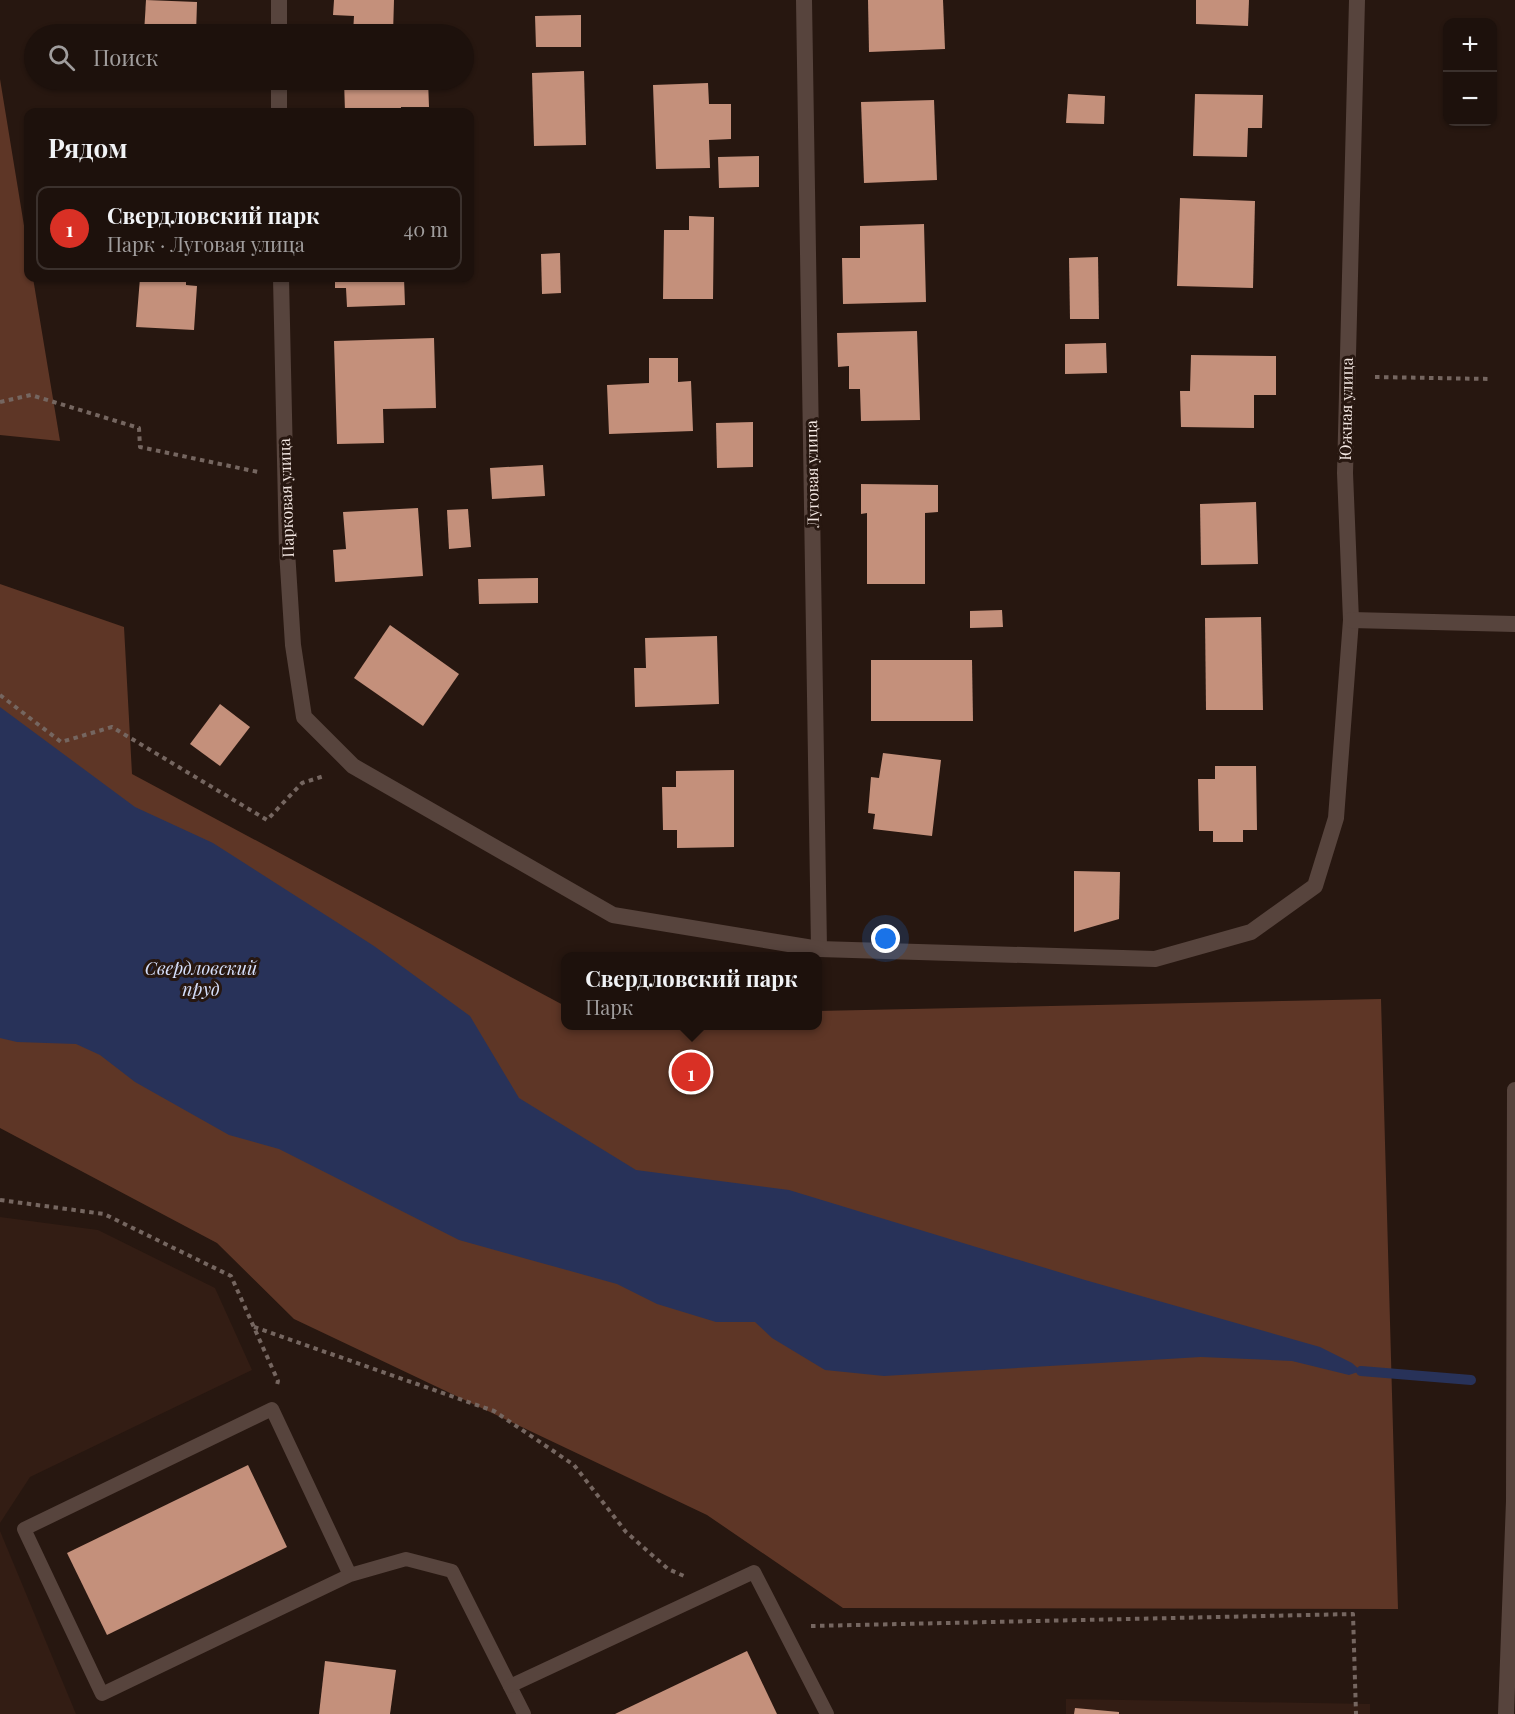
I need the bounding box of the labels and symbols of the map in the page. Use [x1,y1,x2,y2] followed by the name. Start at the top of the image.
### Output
[1334,357,1357,461] street label: Южная улица
[800,420,823,529] street label: Луговая улица
[273,438,298,558] street label: Парковая улица
[871,924,900,953] your location
[145,956,258,1001] water label: Свердловский пруд
[672,1050,710,1094] pin: 1

